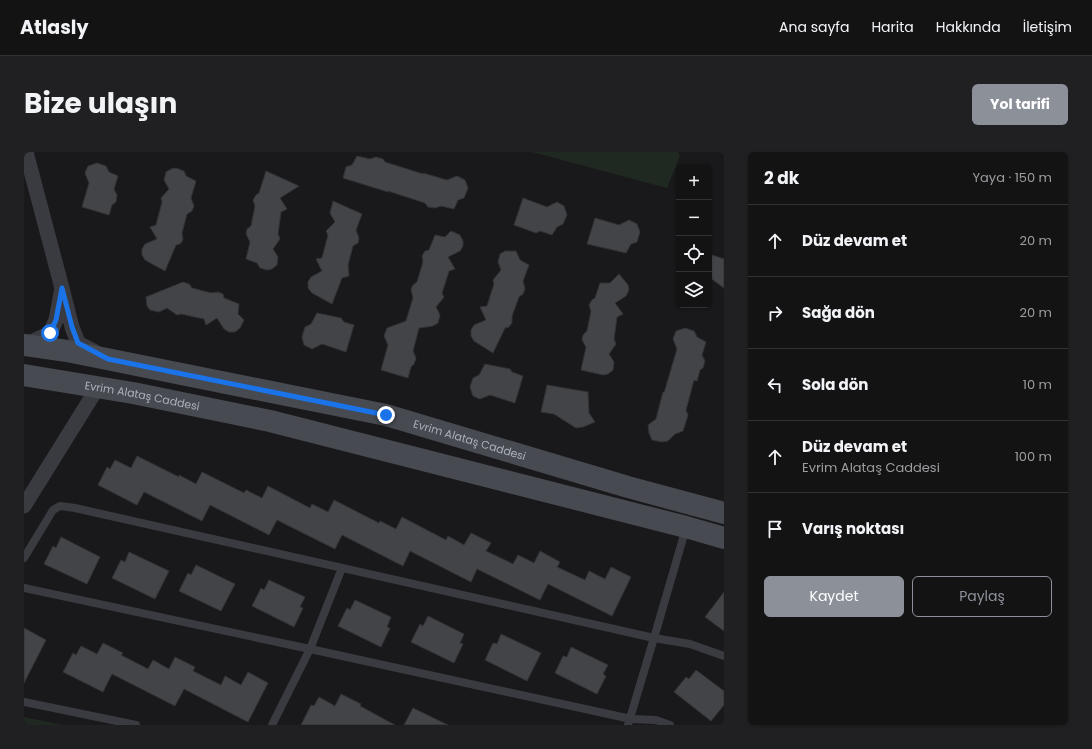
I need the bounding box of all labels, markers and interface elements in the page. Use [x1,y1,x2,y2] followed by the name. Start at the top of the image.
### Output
[20,14,88,41] text: Atlasly
[779,17,849,37] text: Ana sayfa
[871,17,914,37] text: Harita
[936,17,1001,37] text: Hakkında
[1023,17,1072,37] text: İletişim
[24,84,177,123] text: Bize ulaşın
[972,84,1068,125] button: Yol tarifi
[676,164,712,308] map controls
[676,164,712,200] button: +
[764,166,799,190] text: 2 dk
[972,168,1052,187] text: Yaya · 150 m
[676,200,712,236] button: −
[764,230,786,252] icon: ahead
[802,230,907,251] text: Düz devam et
[1019,231,1052,250] text: 20 m
[676,236,712,272] button: locate
[676,272,712,308] button: layers
[764,302,786,324] icon: right
[802,302,875,323] text: Sağa dön
[1019,303,1052,322] text: 20 m
[41,324,59,342] route start
[764,374,786,396] icon: left
[802,374,868,395] text: Sola dön
[1023,375,1052,394] text: 10 m
[83,377,201,414] street label: Evrim Alataş Caddesi
[377,406,395,424] route end
[411,416,528,464] street label: Evrim Alataş Caddesi
[802,436,907,457] text: Düz devam et
[764,446,786,468] icon: ahead
[1015,447,1052,466] text: 100 m
[802,458,940,477] text: Evrim Alataş Caddesi
[764,518,786,540] icon: arrive
[802,518,904,539] text: Varış noktası
[764,576,904,617] button: Kaydet
[912,576,1052,617] button: Paylaş

